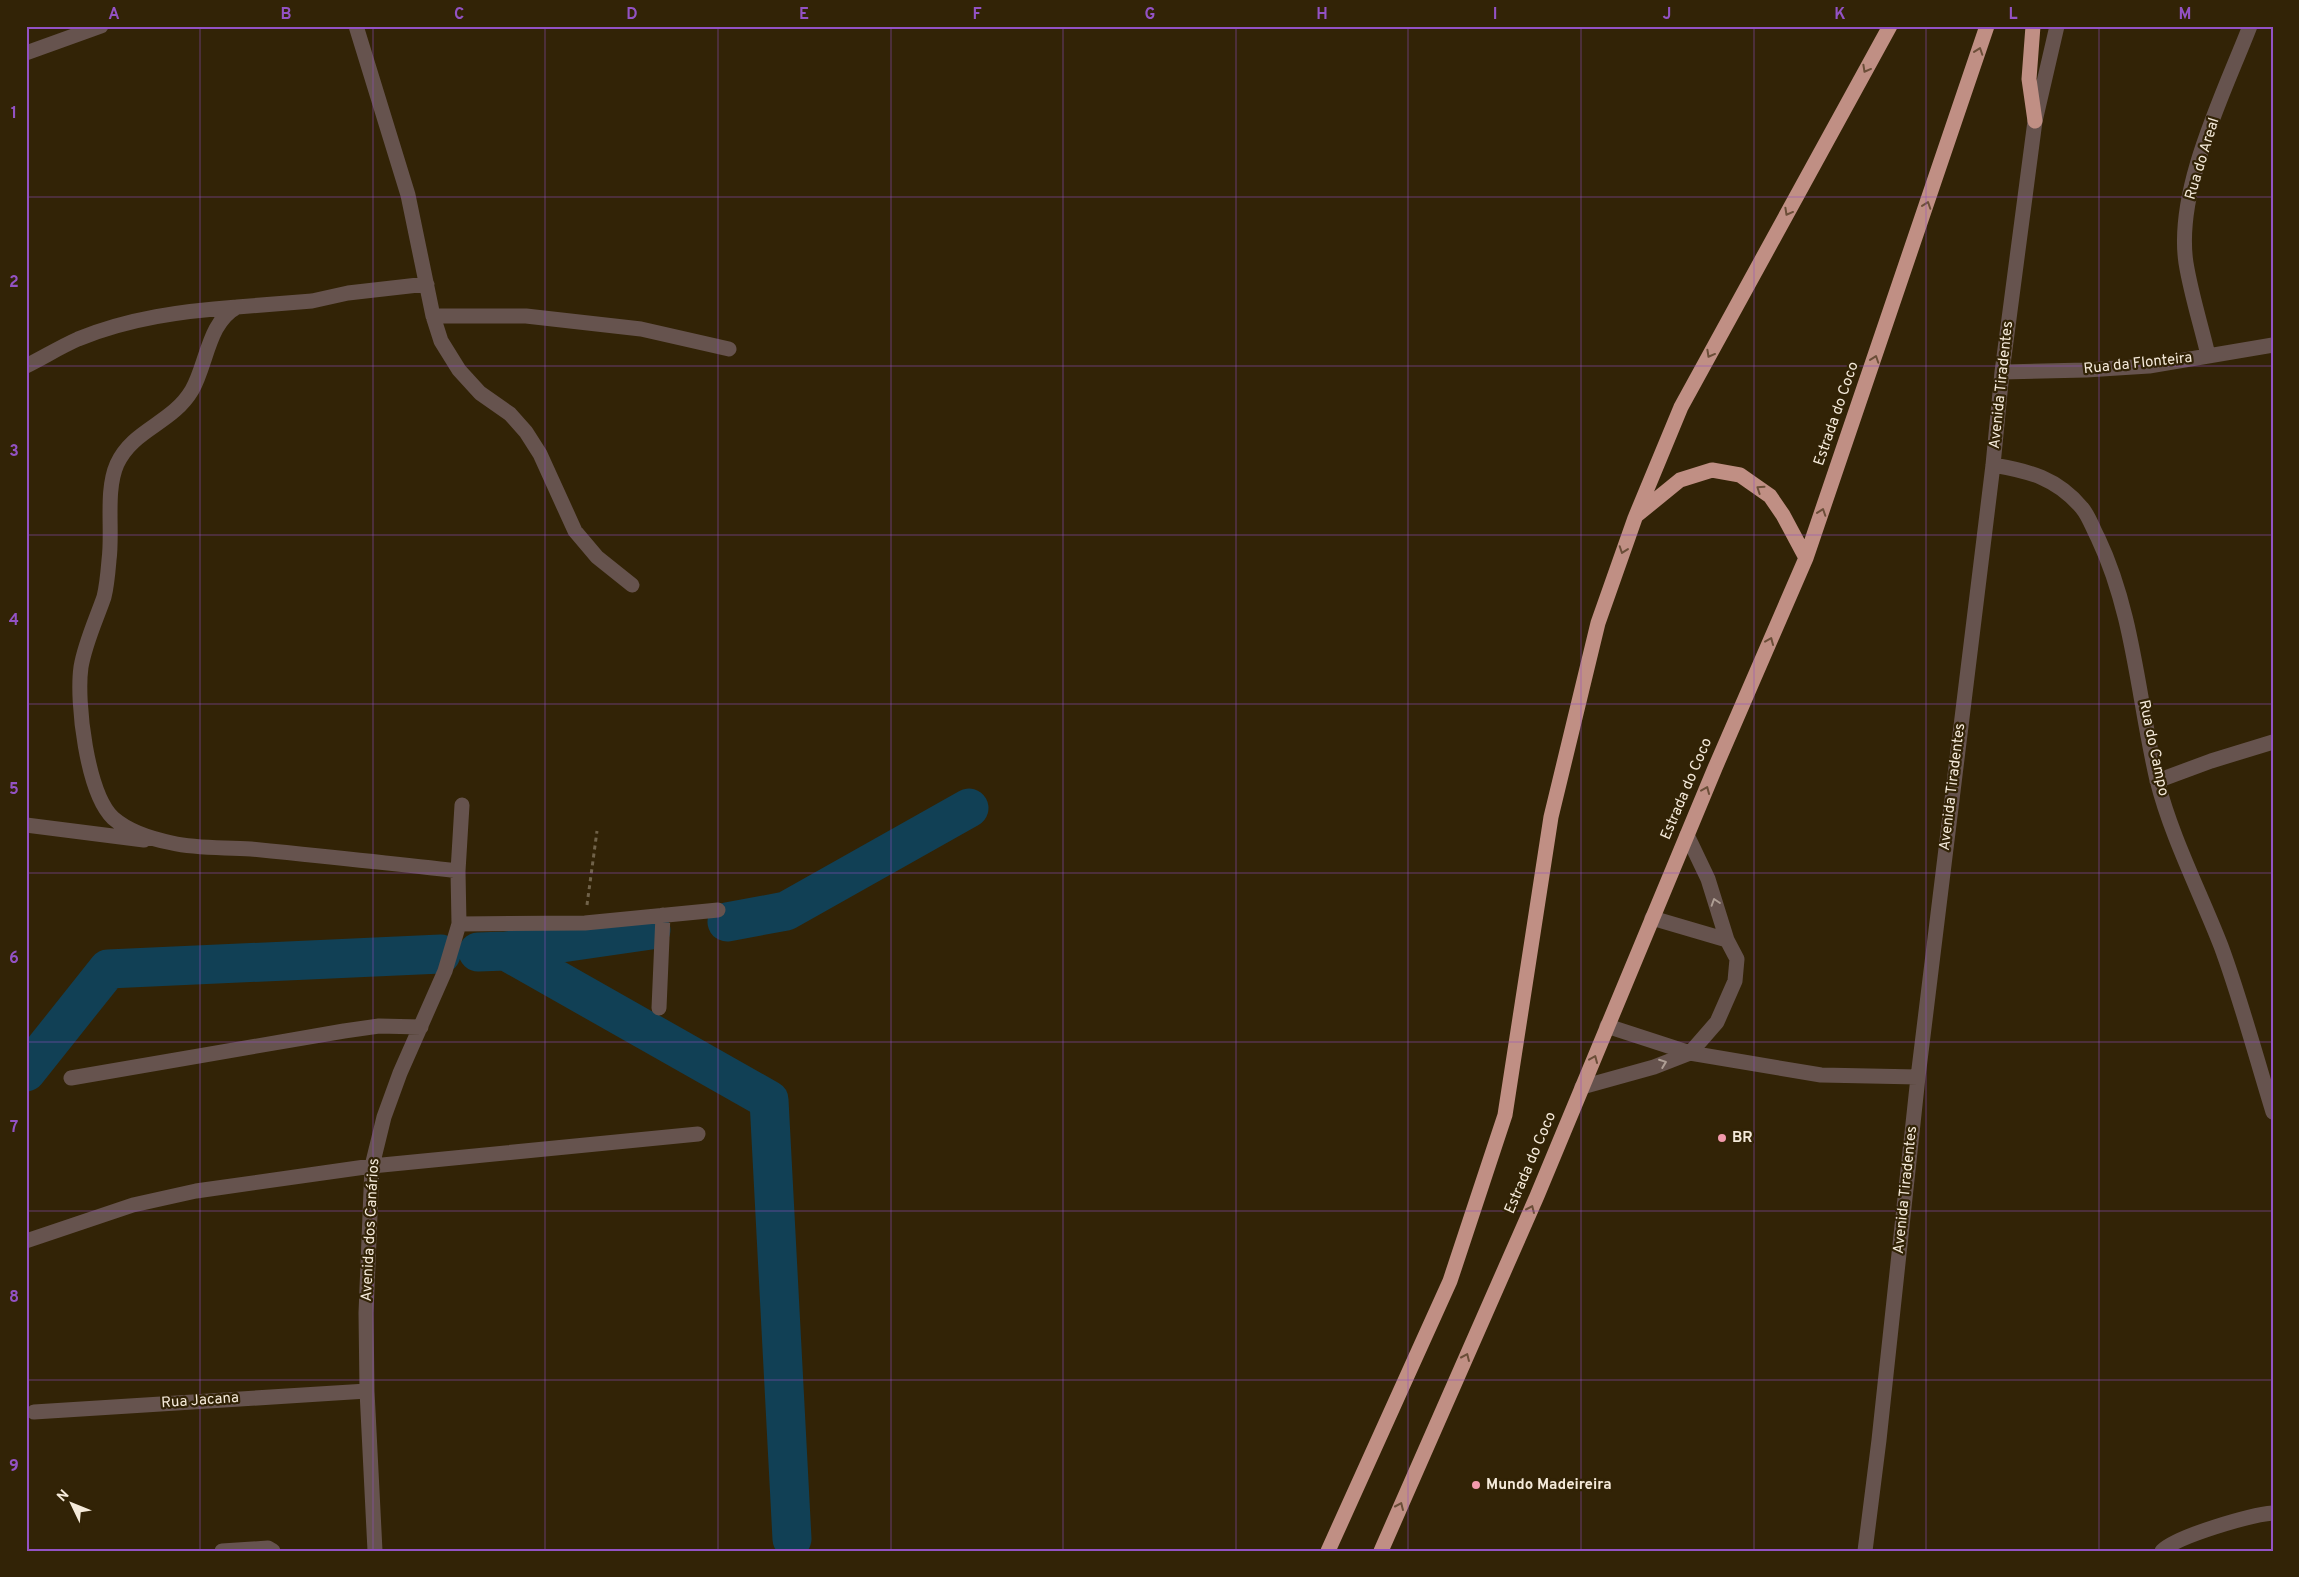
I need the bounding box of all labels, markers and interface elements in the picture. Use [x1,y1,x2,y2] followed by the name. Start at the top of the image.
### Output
[108,5,120,25] text: A
[280,5,292,25] text: B
[454,5,464,25] text: C
[626,5,638,25] text: D
[799,5,809,25] text: E
[972,5,982,25] text: F
[1145,5,1155,25] text: G
[1316,5,1328,25] text: H
[1493,5,1497,25] text: I
[1663,5,1671,25] text: J
[1834,5,1846,25] text: K
[2008,5,2018,25] text: L
[2179,5,2191,25] text: M
[1973,47,1983,56] one-way arrow
[1862,64,1872,73] one-way arrow
[11,104,17,124] text: 1
[2182,116,2224,202] street label: Rua do Areal
[1921,201,1931,210] one-way arrow
[1784,206,1794,215] one-way arrow
[9,273,19,293] text: 2
[1986,320,2018,450] street label: Avenida Tiradentes
[1706,349,1716,358] one-way arrow
[2083,349,2193,379] street label: Rua da Flonteira
[1869,355,1879,363] one-way arrow
[1810,359,1864,469] street label: Estrada do Coco
[9,442,19,462] text: 3
[1757,486,1766,495] one-way arrow
[1816,509,1826,517] one-way arrow
[1619,546,1629,554] one-way arrow
[9,611,19,631] text: 4
[1764,637,1774,646] one-way arrow
[2134,698,2172,798] street label: Rua do Campo
[1936,722,1970,852] street label: Avenida Tiradentes
[1657,735,1717,843] street label: Estrada do Coco
[9,780,19,800] text: 5
[1699,786,1710,795] one-way arrow
[1711,899,1721,907] one-way arrow
[9,949,19,969] text: 6
[1588,1055,1598,1064] one-way arrow
[1658,1059,1666,1069] one-way arrow
[1501,1109,1561,1217] street label: Estrada do Coco
[10,1118,18,1138] text: 7
[1890,1125,1922,1255] street label: Avenida Tiradentes
[1732,1129,1753,1148] place label: BR
[1716,1132,1728,1144] marker: BR
[358,1158,384,1302] street label: Avenida dos Canários
[1525,1205,1536,1214] one-way arrow
[9,1288,19,1308] text: 8
[1459,1353,1470,1362] one-way arrow
[160,1389,240,1413] street label: Rua Jacana
[9,1457,19,1477] text: 9
[1486,1476,1612,1495] place label: Mundo Madeireira
[1470,1479,1482,1491] marker: Mundo Madeireira
[48,1480,98,1530] north arrow
[54,1487,73,1506] text: N
[1394,1502,1405,1511] one-way arrow

